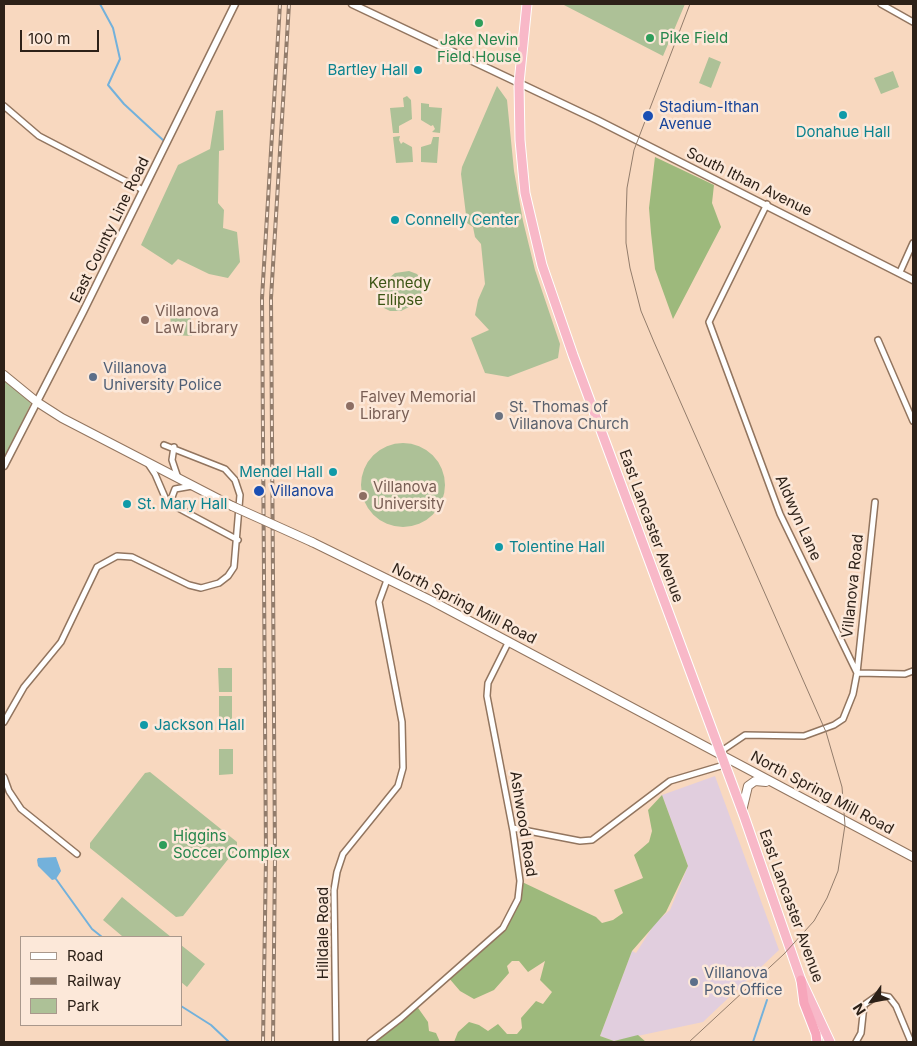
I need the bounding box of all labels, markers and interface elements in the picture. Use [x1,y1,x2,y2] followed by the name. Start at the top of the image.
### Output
[473,17,485,29] marker: Jake Nevin Field House
[22,20,101,52] scale bar
[28,29,70,48] text: 100 m
[660,29,728,47] place label: Pike Field
[437,31,521,66] place label: Jake Nevin Field House
[644,32,656,44] marker: Pike Field
[327,61,408,79] place label: Bartley Hall
[412,64,424,76] marker: Bartley Hall
[659,98,759,133] place label: Stadium-Ithan Avenue
[641,109,655,123] marker: Stadium-Ithan Avenue
[837,109,849,121] marker: Donahue Hall
[796,123,890,141] place label: Donahue Hall
[683,144,815,220] street label: South Ithan Avenue
[67,154,153,306] street label: East County Line Road
[405,211,519,229] place label: Connelly Center
[389,214,401,226] marker: Connelly Center
[369,274,431,309] park label: Kennedy Ellipse
[155,302,238,337] place label: Villanova Law Library
[139,314,151,326] marker: Villanova Law Library
[103,359,222,394] place label: Villanova University Police
[87,371,99,383] marker: Villanova University Police
[360,388,476,423] place label: Falvey Memorial Library
[509,398,629,433] place label: St. Thomas of Villanova Church
[344,400,356,412] marker: Falvey Memorial Library
[493,410,505,422] marker: St. Thomas of Villanova Church
[615,447,687,605] street label: East Lancaster Avenue
[239,463,323,481] place label: Mendel Hall
[327,466,339,478] marker: Mendel Hall
[771,473,825,563] street label: Aldwyn Lane
[373,478,444,513] place label: Villanova University
[270,482,334,500] place label: Villanova
[252,484,266,498] marker: Villanova
[357,490,369,502] marker: Villanova University
[137,495,227,513] place label: St. Mary Hall
[121,498,133,510] marker: St. Mary Hall
[839,533,867,639] street label: Villanova Road
[509,538,605,556] place label: Tolentine Hall
[493,541,505,553] marker: Tolentine Hall
[389,560,539,648] street label: North Spring Mill Road
[154,716,245,734] place label: Jackson Hall
[138,719,150,731] marker: Jackson Hall
[747,748,897,838] street label: North Spring Mill Road
[506,770,540,878] street label: Ashwood Road
[173,827,290,862] place label: Higgins Soccer Complex
[755,827,827,985] street label: East Lancaster Avenue
[157,839,169,851] marker: Higgins Soccer Complex
[314,887,332,979] street label: Hilldale Road
[20,936,182,1026] legend
[67,946,103,965] text: Road
[704,964,782,999] place label: Villanova Post Office
[67,971,121,990] text: Railway
[688,976,700,988] marker: Villanova Post Office
[847,976,897,1026] north arrow
[67,996,99,1015] text: Park
[849,1000,869,1019] text: N

